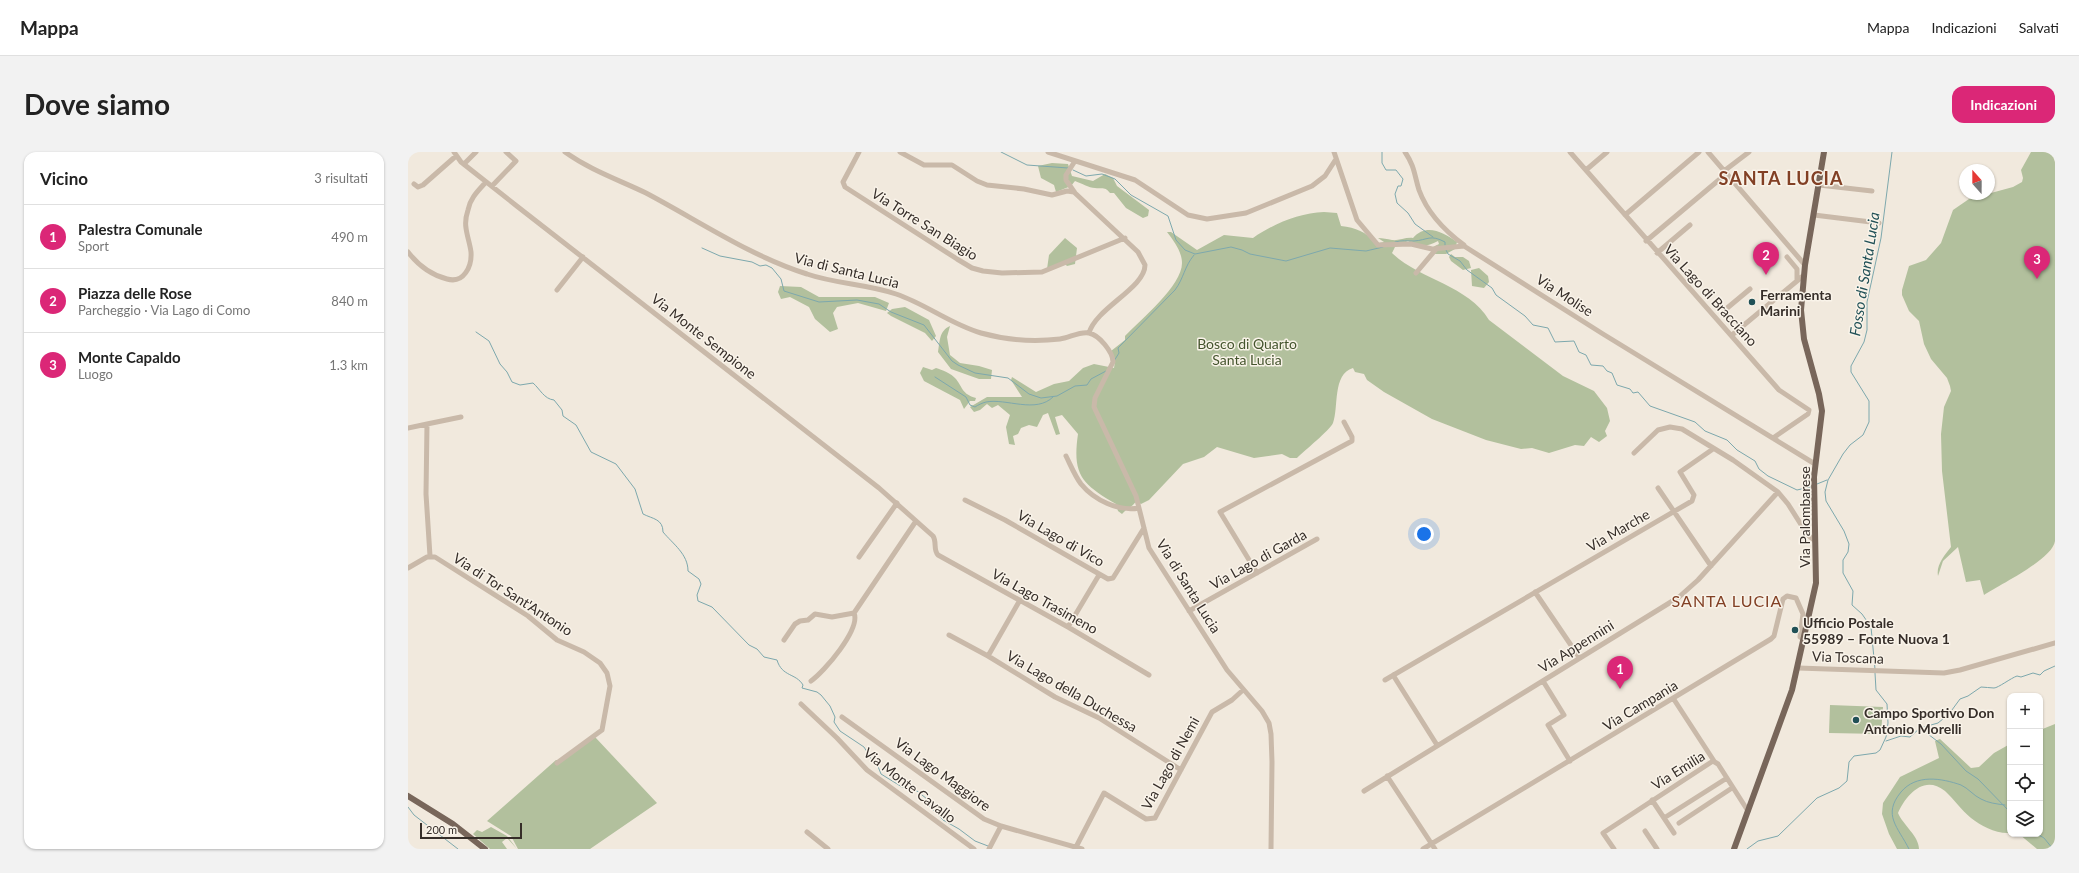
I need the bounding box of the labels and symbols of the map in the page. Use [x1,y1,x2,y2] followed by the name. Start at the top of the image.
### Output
[1959,164,1995,200] north arrow
[1719,167,1843,189] district label: SANTA LUCIA
[869,184,981,264] street label: Via Torre San Biagio
[1845,210,1883,337] water label: Fosso di Santa Lucia
[1661,241,1761,349] street label: Via Lago di Bracciano
[1753,242,1779,275] pin: 2
[2024,246,2050,279] pin: 3
[793,249,901,291] street label: Via di Santa Lucia
[1533,270,1597,320] street label: Via Molise
[1760,286,1832,319] place label: Ferramenta Marini
[648,290,760,382] street label: Via Monte Sempione
[1747,297,1757,307] marker: Ferramenta Marini
[1197,335,1297,368] park label: Bosco di Quarto Santa Lucia
[1796,466,1813,568] street label: Via Palombarese
[1584,505,1652,555] street label: Via Marche
[1014,506,1108,570] street label: Via Lago di Vico
[1414,524,1434,544] your location
[1207,525,1309,593] street label: Via Lago di Garda
[1153,536,1225,636] street label: Via di Santa Lucia
[450,549,576,639] street label: Via di Tor Sant'Antonio
[989,565,1101,637] street label: Via Lago Trasimeno
[1672,591,1782,610] district label: SANTA LUCIA
[1803,614,1950,647] place label: Ufficio Postale 55989 – Fonte Nuova 1
[1535,616,1617,676] street label: Via Appennini
[1790,625,1800,635] marker: Ufficio Postale 55989 – Fonte Nuova 1
[1004,647,1140,735] street label: Via Lago della Duchessa
[1812,647,1884,667] street label: Via Toscana
[1607,656,1633,689] pin: 1
[1600,676,1680,734] street label: Via Campania
[1863,704,1994,737] place label: Campo Sportivo Don Antonio Morelli
[1137,714,1203,812] street label: Via Lago di Nemi
[1851,715,1861,725] marker: Campo Sportivo Don Antonio Morelli
[892,734,994,814] street label: Via Lago Maggiore
[860,744,960,826] street label: Via Monte Cavallo
[1648,747,1708,793] street label: Via Emilia
[420,821,522,840] scale bar

